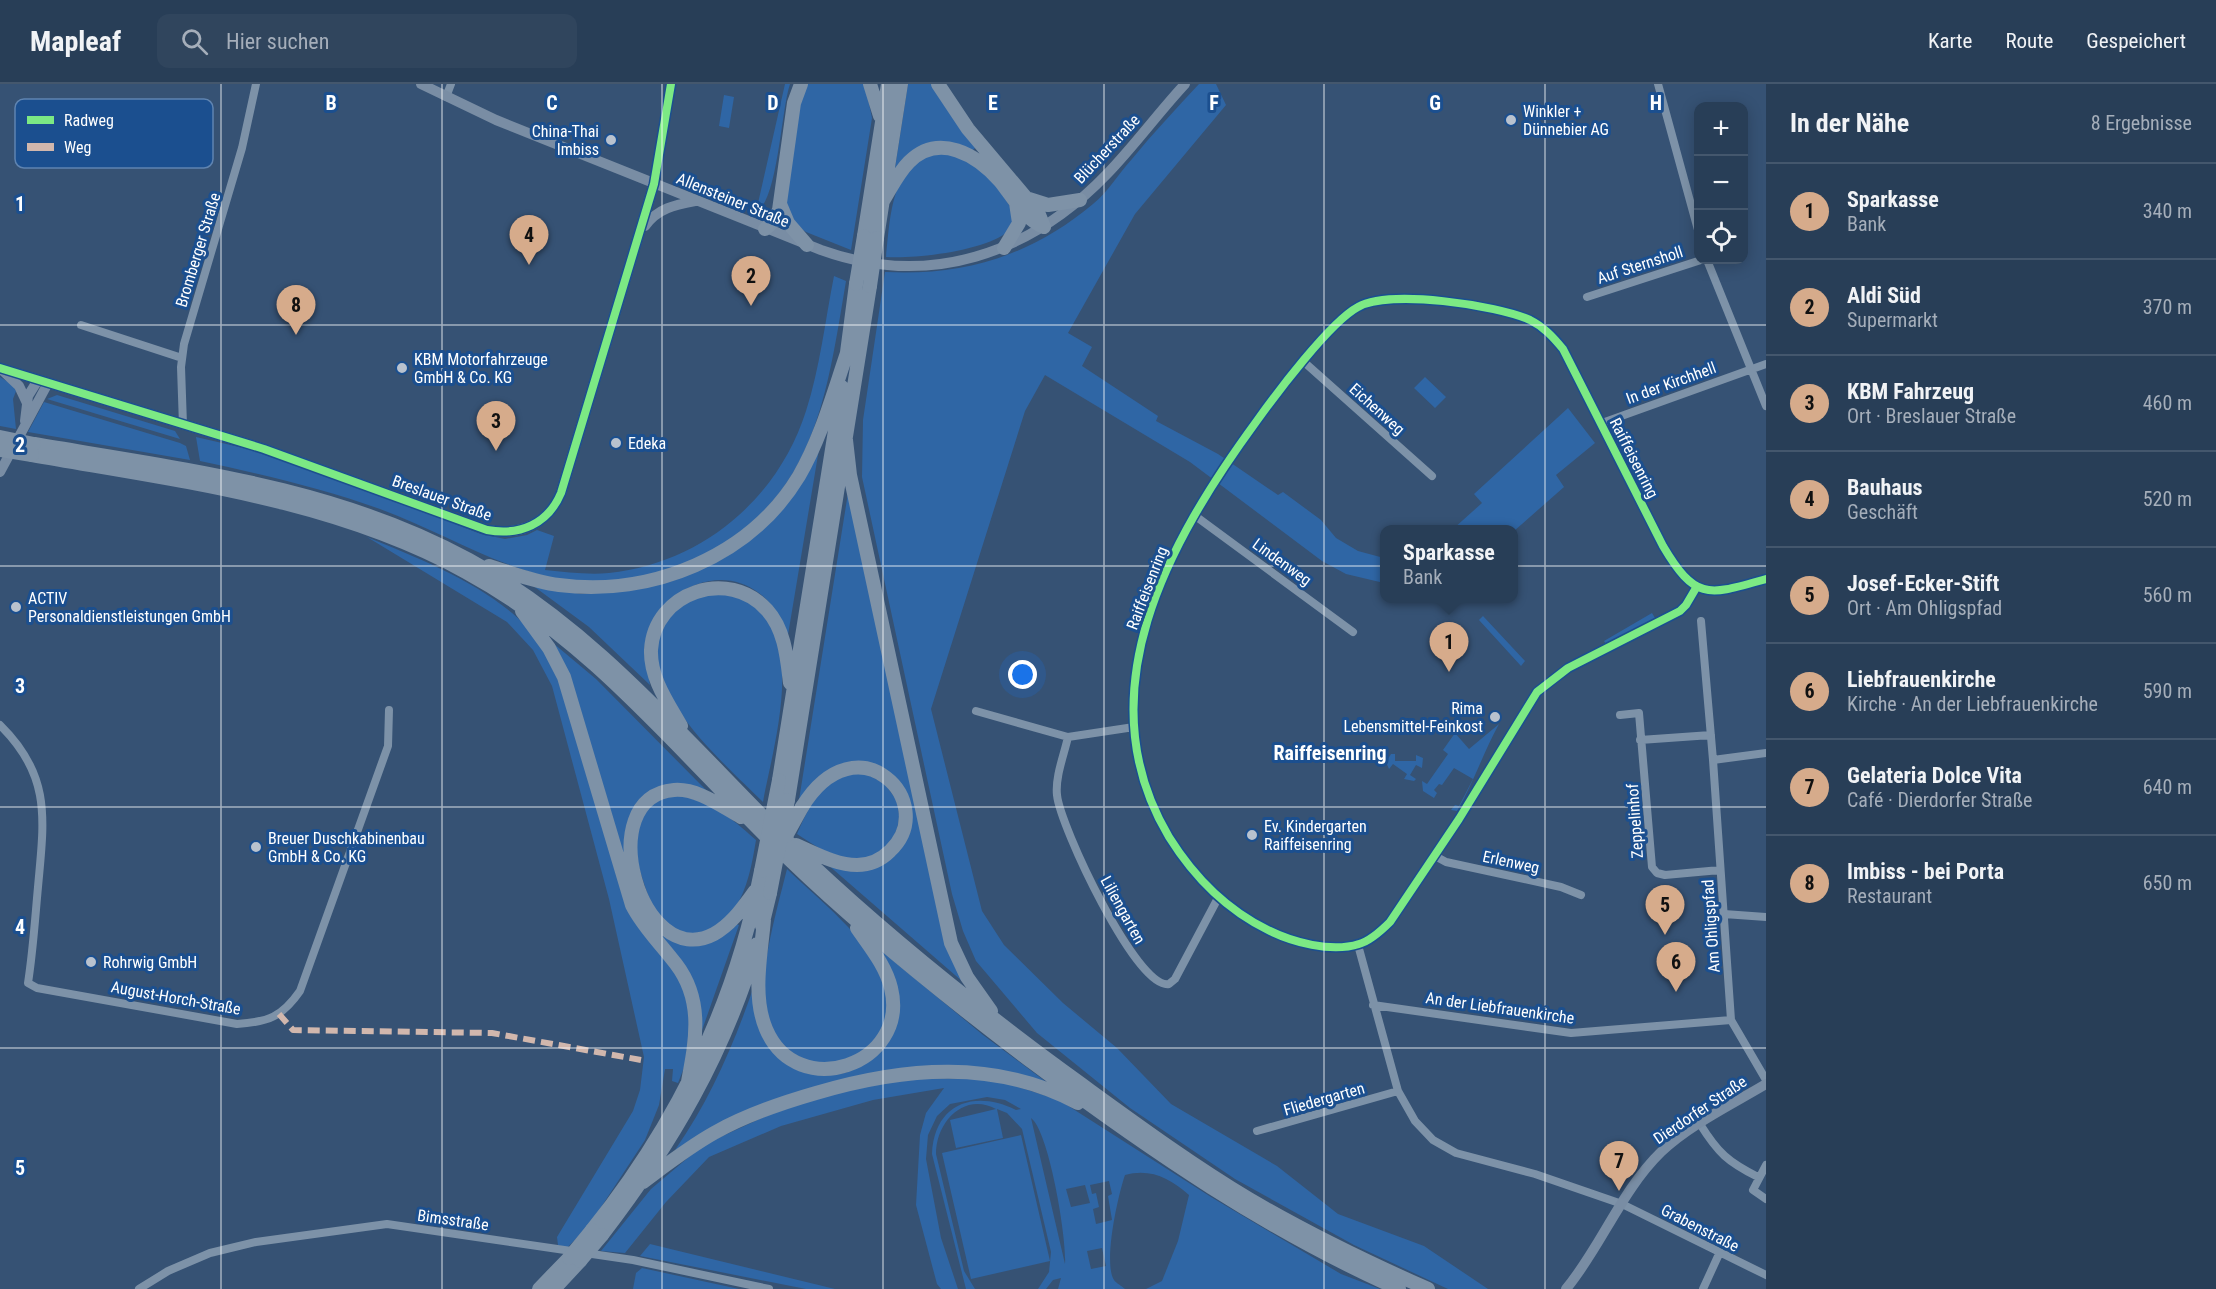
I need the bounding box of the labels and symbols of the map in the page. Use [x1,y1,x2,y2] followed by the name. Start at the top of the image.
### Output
[325,91,337,115] text: B
[546,91,558,115] text: C
[767,91,779,115] text: D
[988,91,998,115] text: E
[1209,91,1219,115] text: F
[1429,91,1441,115] text: G
[1650,91,1662,115] text: H
[15,99,213,168] legend
[1523,102,1609,139] place label: Winkler + Dünnebier AG
[1070,110,1144,188] street label: Blücherstraße
[64,111,114,130] text: Radweg
[1504,113,1518,127] marker: Winkler + Dünnebier AG
[532,122,599,159] place label: China-Thai Imbiss
[604,133,618,147] marker: China-Thai Imbiss
[64,138,91,157] text: Weg
[674,169,792,231] street label: Allensteiner Straße
[172,190,224,310] street label: Bromberger Straße
[15,192,25,216] text: 1
[510,216,548,265] pin: 4
[1595,242,1685,288] street label: Auf Sternsholl
[732,256,771,306] pin: 2
[276,286,316,335] pin: 8
[414,350,548,387] place label: KBM Motorfahrzeuge GmbH & Co. KG
[1623,358,1719,408] street label: In der Kirchhell
[395,361,409,375] marker: KBM Motorfahrzeuge GmbH & Co. KG
[1345,379,1409,439] street label: Eichenweg
[476,402,516,451] pin: 3
[1606,415,1662,501] street label: Raiffeisenring
[15,433,25,457] text: 2
[628,434,666,453] place label: Edeka
[609,436,623,450] marker: Edeka
[390,471,494,525] street label: Breslauer Straße
[1249,534,1315,590] street label: Lindenweg
[1122,544,1172,632] street label: Raiffeisenring
[28,589,231,626] place label: ACTIV Personaldienstleistungen GmbH
[9,600,23,614] marker: ACTIV Personaldienstleistungen GmbH
[1430,622,1468,672] pin: 1
[1008,660,1037,689] your location
[15,674,25,698] text: 3
[1343,699,1483,736] place label: Rima Lebensmittel-Feinkost
[1488,710,1502,724] marker: Rima Lebensmittel-Feinkost
[1273,741,1387,765] district label: Raiffeisenring
[1623,783,1647,859] street label: Zeppelinhof
[1264,817,1367,854] place label: Ev. Kindergarten Raiffeisenring
[1245,828,1259,842] marker: Ev. Kindergarten Raiffeisenring
[268,829,425,866] place label: Breuer Duschkabinenbau GmbH & Co. KG
[249,840,263,854] marker: Breuer Duschkabinenbau GmbH & Co. KG
[1481,847,1541,877] street label: Erlenweg
[1097,873,1149,947] street label: Liliengarten
[1698,879,1724,973] street label: Am Ohligspfad
[1646,886,1684,935] pin: 5
[15,915,25,939] text: 4
[1656,942,1696,992] pin: 6
[103,953,197,972] place label: Rohrwig GmbH
[84,955,98,969] marker: Rohrwig GmbH
[110,977,242,1019] street label: August-Horch-Straße
[1425,988,1575,1028] street label: An der Liebfrauenkirche
[1650,1072,1750,1148] street label: Dierdorfer Straße
[1281,1078,1367,1120] street label: Fliedergarten
[1600,1142,1638,1191] pin: 7
[15,1156,25,1180] text: 5
[1658,1200,1742,1256] street label: Grabenstraße
[416,1206,490,1234] street label: Bimsstraße

